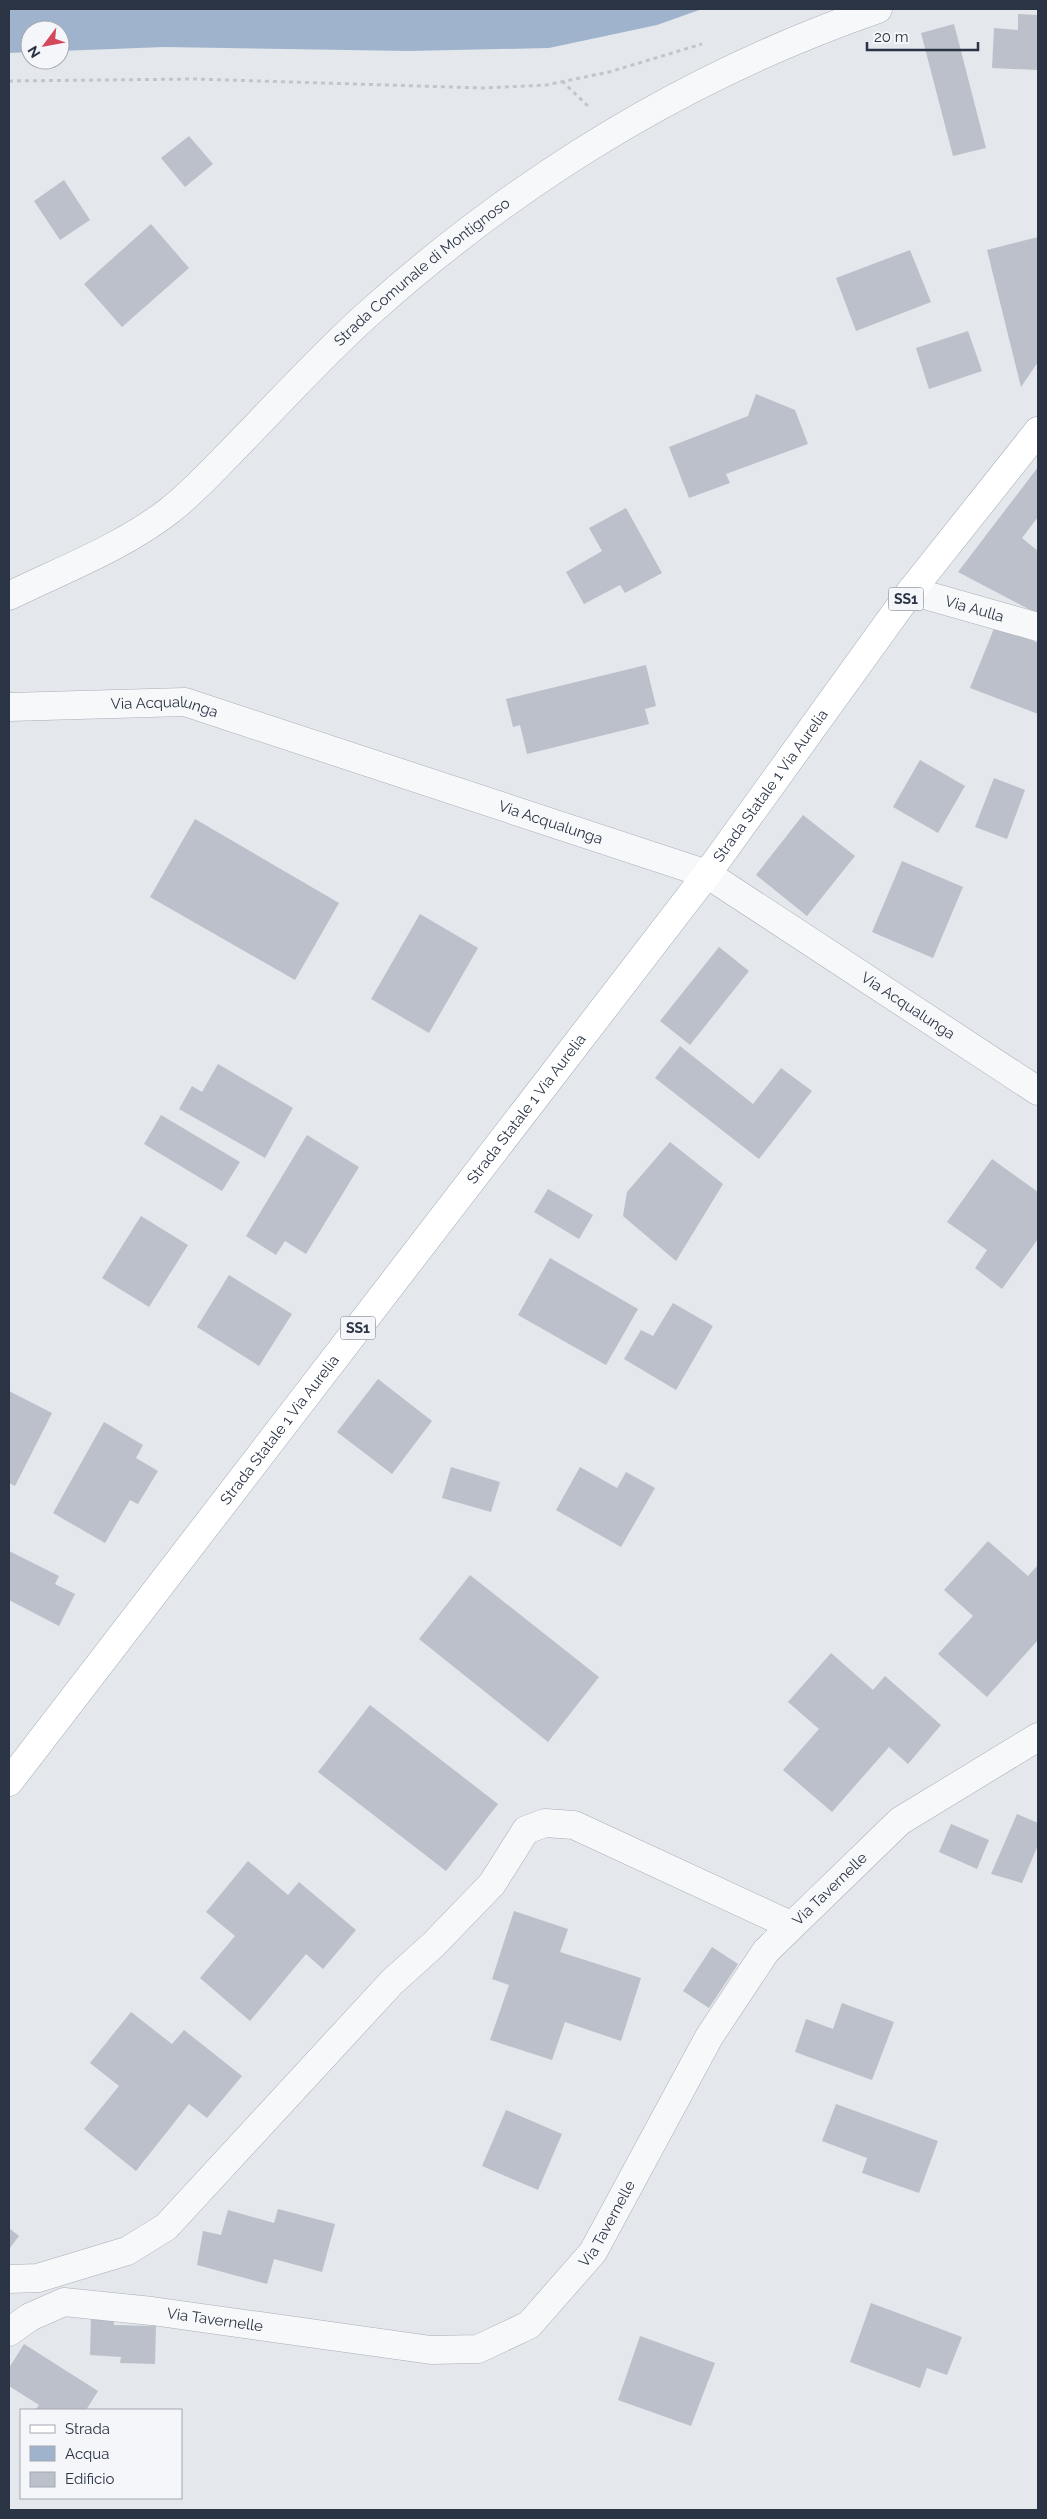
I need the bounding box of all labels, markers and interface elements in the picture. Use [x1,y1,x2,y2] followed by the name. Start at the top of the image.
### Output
[20,20,70,70] north arrow
[867,20,978,52] scale bar
[874,28,909,46] text: 20 m
[24,43,44,61] text: N
[330,194,513,350] street label: Strada Comunale di Montignoso
[888,588,924,610] road number: SS1
[943,592,1006,626] street label: Via Aulla
[110,693,220,721] street label: Via Acqualunga
[709,706,832,866] street label: Strada Statale 1 Via Aurelia
[496,797,605,848] street label: Via Acqualunga
[858,968,958,1043] street label: Via Acqualunga
[463,1030,590,1187] street label: Strada Statale 1 Via Aurelia
[340,1316,376,1340] road number: SS1
[216,1352,343,1508] street label: Strada Statale 1 Via Aurelia
[789,1849,871,1929] street label: Via Tavernelle
[575,2177,639,2271] street label: Via Tavernelle
[166,2304,264,2335] street label: Via Tavernelle
[20,2409,182,2499] legend
[65,2420,110,2438] text: Strada
[65,2445,109,2463] text: Acqua
[65,2470,115,2488] text: Edificio

